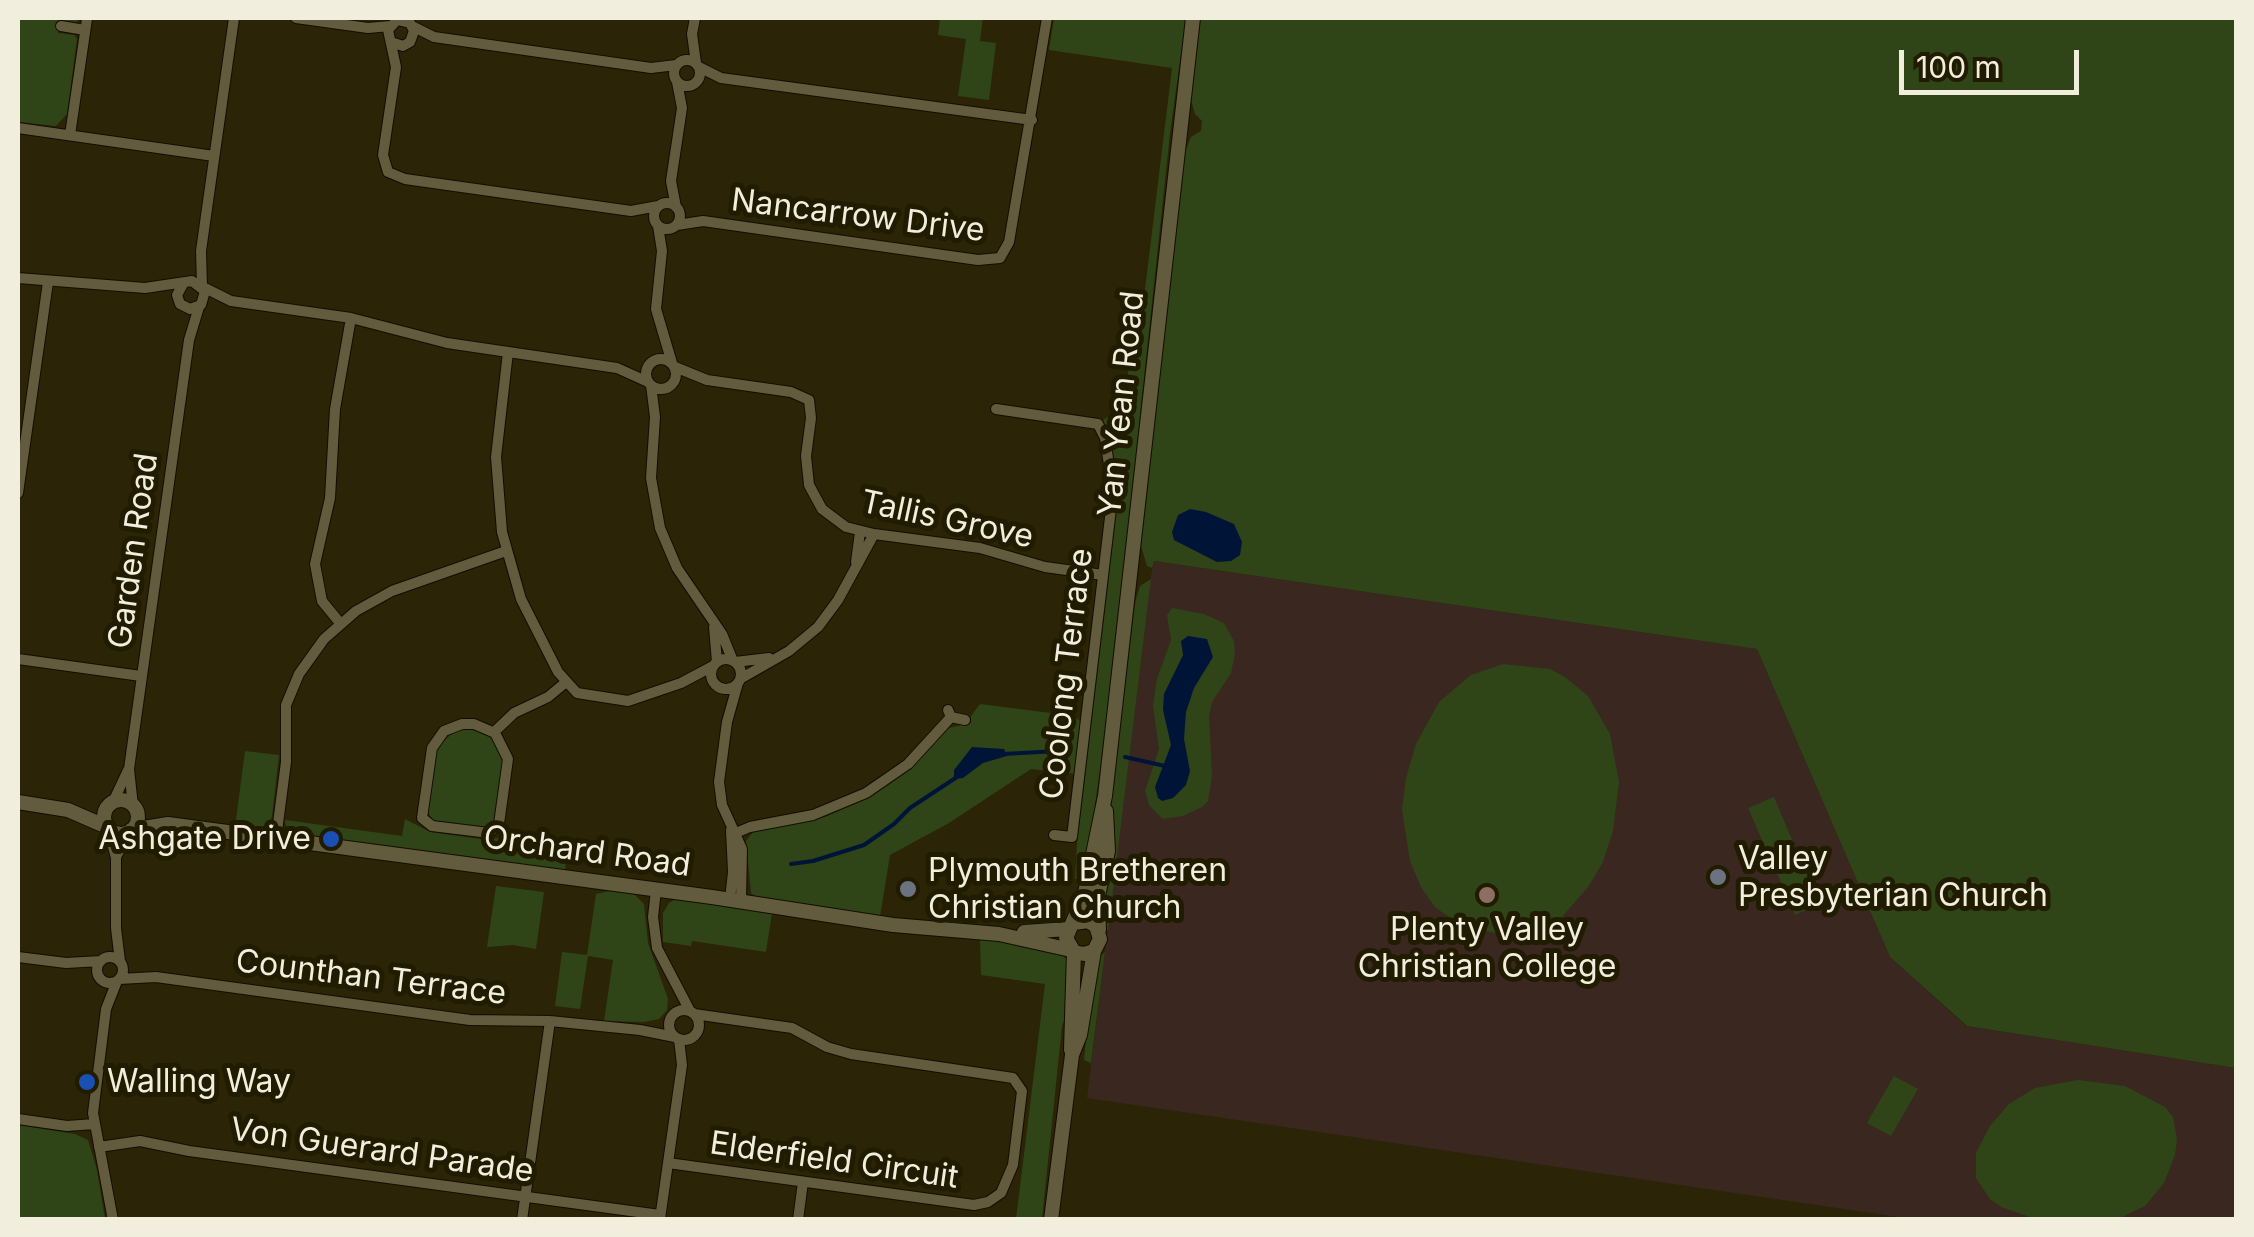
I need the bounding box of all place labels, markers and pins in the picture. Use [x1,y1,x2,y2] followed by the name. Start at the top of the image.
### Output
[98,820,311,858] place label: Ashgate Drive
[320,828,342,850] marker: Ashgate Drive
[1738,840,2048,915] place label: Valley Presbyterian Church
[928,852,1227,927] place label: Plymouth Bretheren Christian Church
[1707,866,1729,888] marker: Valley Presbyterian Church
[897,878,919,900] marker: Plymouth Bretheren Christian Church
[1476,884,1498,906] marker: Plenty Valley Christian College
[1358,911,1616,986] place label: Plenty Valley Christian College
[107,1063,291,1101] place label: Walling Way
[76,1071,98,1093] marker: Walling Way

